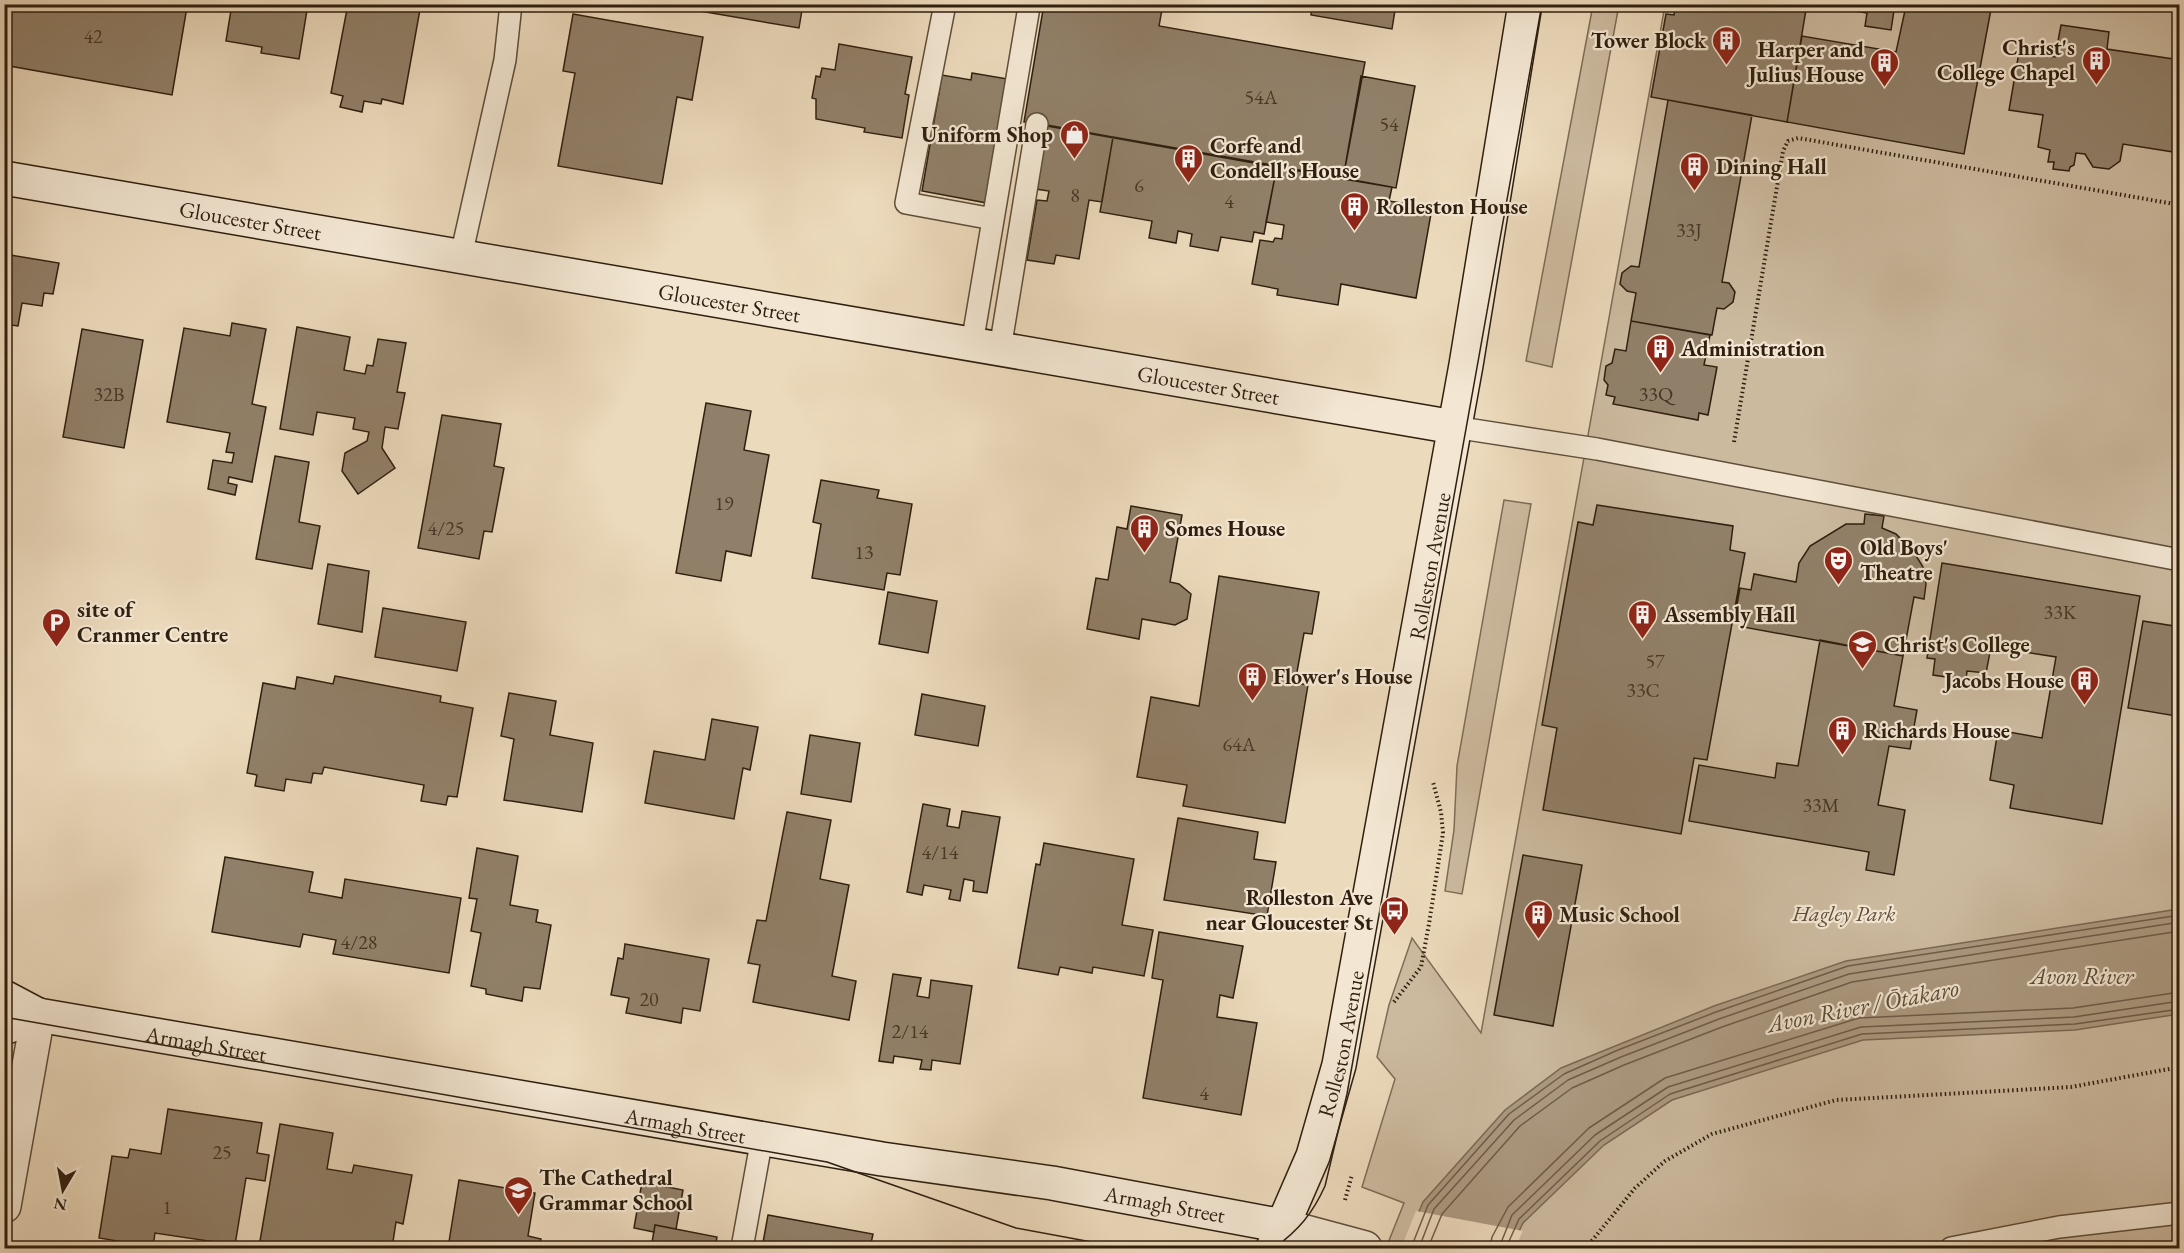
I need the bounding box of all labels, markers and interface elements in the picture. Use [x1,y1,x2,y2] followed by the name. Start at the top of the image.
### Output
[83,23,103,49] house number: 42
[1711,24,1743,66] building icon: Tower Block
[1591,26,1707,55] place label: Tower Block
[1937,33,2075,87] place label: Christ's College Chapel
[1746,35,1864,89] place label: Harper and Julius House
[2080,44,2112,86] building icon: Christ's College Chapel
[1869,46,1901,88] building icon: Harper and Julius House
[1244,84,1278,110] house number: 54A
[1379,111,1399,137] house number: 54
[1058,118,1090,160] shop icon: Uniform Shop
[921,120,1053,149] place label: Uniform Shop
[1210,131,1359,185] place label: Corfe and Condell's House
[1173,142,1205,184] building icon: Corfe and Condell's House
[1679,150,1711,192] building icon: Dining Hall
[1716,152,1827,181] place label: Dining Hall
[1134,172,1144,198] house number: 6
[1070,182,1080,208] house number: 8
[1224,188,1234,214] house number: 4
[1339,190,1371,232] building icon: Rolleston House
[1376,192,1528,221] place label: Rolleston House
[177,194,324,247] street label: Gloucester Street
[1676,217,1702,243] house number: 33J
[656,277,803,330] street label: Gloucester Street
[1644,332,1676,374] building icon: Administration
[1680,334,1826,363] place label: Administration
[1135,359,1282,412] street label: Gloucester Street
[94,381,124,407] house number: 32B
[1639,381,1676,407] house number: 33Q
[714,490,734,516] house number: 19
[1402,490,1458,642] street label: Rolleston Avenue
[1128,512,1160,554] building icon: Somes House
[1165,514,1285,543] place label: Somes House
[428,515,464,541] house number: 4/25
[1860,533,1948,587] place label: Old Boys' Theatre
[854,539,874,565] house number: 13
[1823,544,1855,586] theatre icon: Old Boys' Theatre
[77,595,228,649] place label: site of Cranmer Centre
[1627,598,1659,640] building icon: Assembly Hall
[2044,599,2077,625] house number: 33K
[1663,600,1796,629] place label: Assembly Hall
[40,606,72,648] parking icon: site of Cranmer Centre
[1847,628,1879,670] school or university icon: Christ's College
[1884,630,2030,659] place label: Christ's College
[1645,648,1665,674] house number: 57
[1236,660,1268,702] building icon: Flower's House
[1273,662,1412,691] place label: Flower's House
[2069,664,2101,706] building icon: Jacobs House
[1942,666,2064,695] place label: Jacobs House
[1626,677,1660,703] house number: 33C
[1827,714,1859,756] building icon: Richards House
[1864,716,2010,745] place label: Richards House
[1222,731,1256,757] house number: 64A
[1802,792,1840,818] house number: 33M
[922,839,959,865] house number: 4/14
[1206,883,1374,937] place label: Rolleston Ave near Gloucester St
[1378,894,1410,936] bus stop icon: Rolleston Ave near Gloucester St
[1522,898,1554,940] building icon: Music School
[1791,899,1896,928] park label: Hagley Park
[1559,900,1680,929] place label: Music School
[341,929,377,955] house number: 4/28
[2029,960,2135,991] water label: Avon River
[1311,968,1371,1121] street label: Rolleston Avenue
[1763,972,1961,1040] water label: Avon River / Ōtākaro
[639,986,659,1012] house number: 20
[892,1018,929,1044] house number: 2/14
[142,1019,269,1069] street label: Armagh Street
[1199,1080,1209,1106] house number: 4
[621,1101,748,1151] street label: Armagh Street
[212,1139,232,1165] house number: 25
[33,1160,93,1220] north arrow
[539,1163,693,1217] place label: The Cathedral Grammar School
[502,1174,534,1216] school or university icon: The Cathedral Grammar School
[1101,1179,1228,1230] street label: Armagh Street
[52,1193,69,1216] text: N
[162,1194,172,1220] house number: 1

